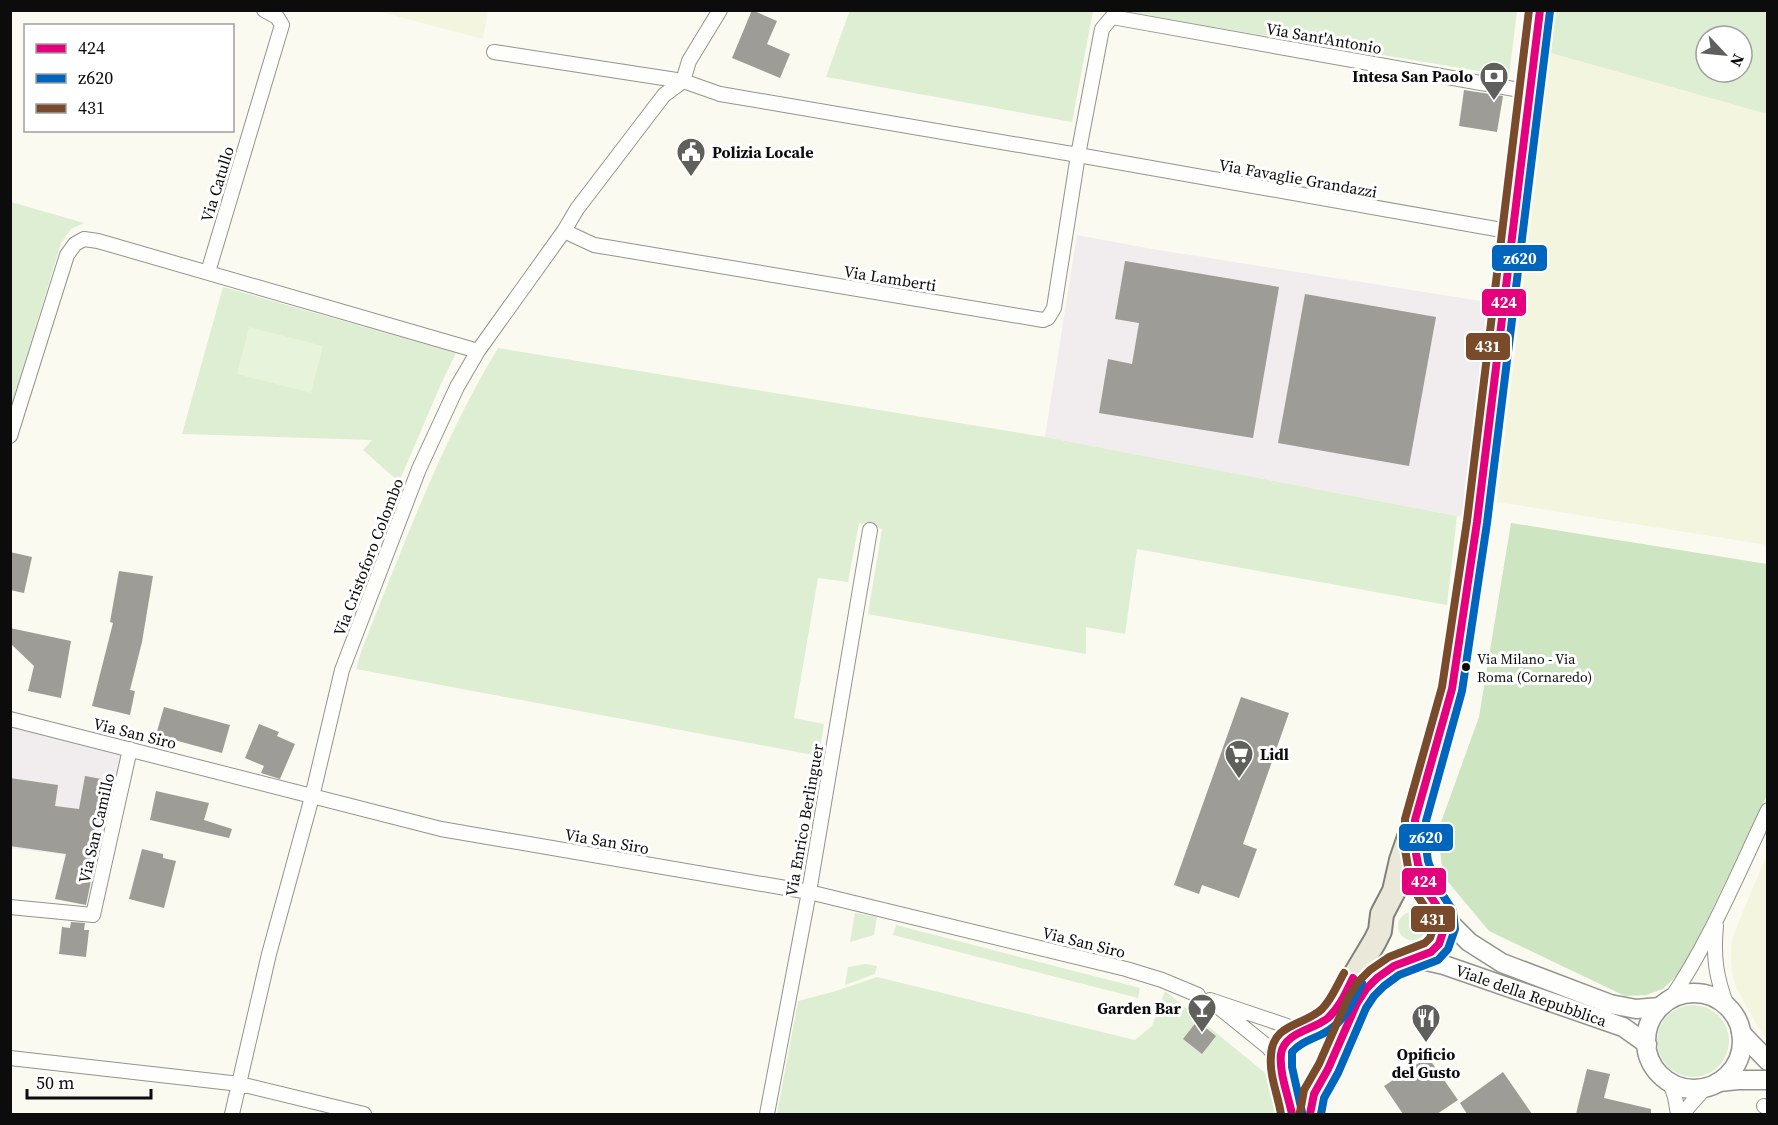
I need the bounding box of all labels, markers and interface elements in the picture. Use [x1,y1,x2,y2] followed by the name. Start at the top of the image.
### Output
[1264,17,1384,59] street label: Via Sant'Antonio
[24,24,234,132] legend
[1694,24,1754,84] north arrow
[78,35,105,60] text: 424
[1725,51,1750,71] text: N
[1478,60,1510,102] bank icon: Intesa San Paolo
[78,65,113,90] text: z620
[1352,65,1473,87] place label: Intesa San Paolo
[78,95,105,120] text: 431
[675,136,707,178] public building icon: Polizia Locale
[712,141,814,163] place label: Polizia Locale
[195,143,239,225] street label: Via Catullo
[1217,153,1379,203] street label: Via Favaglie Grandazzi
[1491,244,1548,272] line badge: z620
[1503,247,1537,269] text: z620
[842,260,938,296] street label: Via Lamberti
[1481,288,1527,317] line badge: 424
[1491,291,1517,313] text: 424
[1465,332,1511,361] line badge: 431
[1475,335,1501,357] text: 431
[328,475,408,639] street label: Via Cristoforo Colombo
[1477,649,1592,687] place label: Via Milano - Via Roma (Cornaredo)
[1460,661,1472,673] marker: Via Milano - Via Roma (Cornaredo)
[91,712,179,754] street label: Via San Siro
[1223,738,1255,780] supermarket icon: Lidl
[780,742,828,898] street label: Via Enrico Berlinguer
[1260,743,1289,765] place label: Lidl
[73,771,119,885] street label: Via San Camillo
[563,823,651,859] street label: Via San Siro
[1398,823,1454,852] line badge: z620
[1409,826,1443,848] text: z620
[1401,867,1447,896] line badge: 424
[1411,870,1437,892] text: 424
[1410,905,1456,933] line badge: 431
[1420,908,1446,930] text: 431
[1040,921,1128,963] street label: Via San Siro
[1453,959,1611,1032] street label: Viale della Repubblica
[1186,992,1218,1034] bar icon: Garden Bar
[1097,997,1182,1019] place label: Garden Bar
[1410,1002,1442,1044] restaurant icon: Opificio del Gusto
[1392,1043,1460,1083] place label: Opificio del Gusto
[27,1062,152,1100] scale bar
[36,1070,74,1095] text: 50 m

